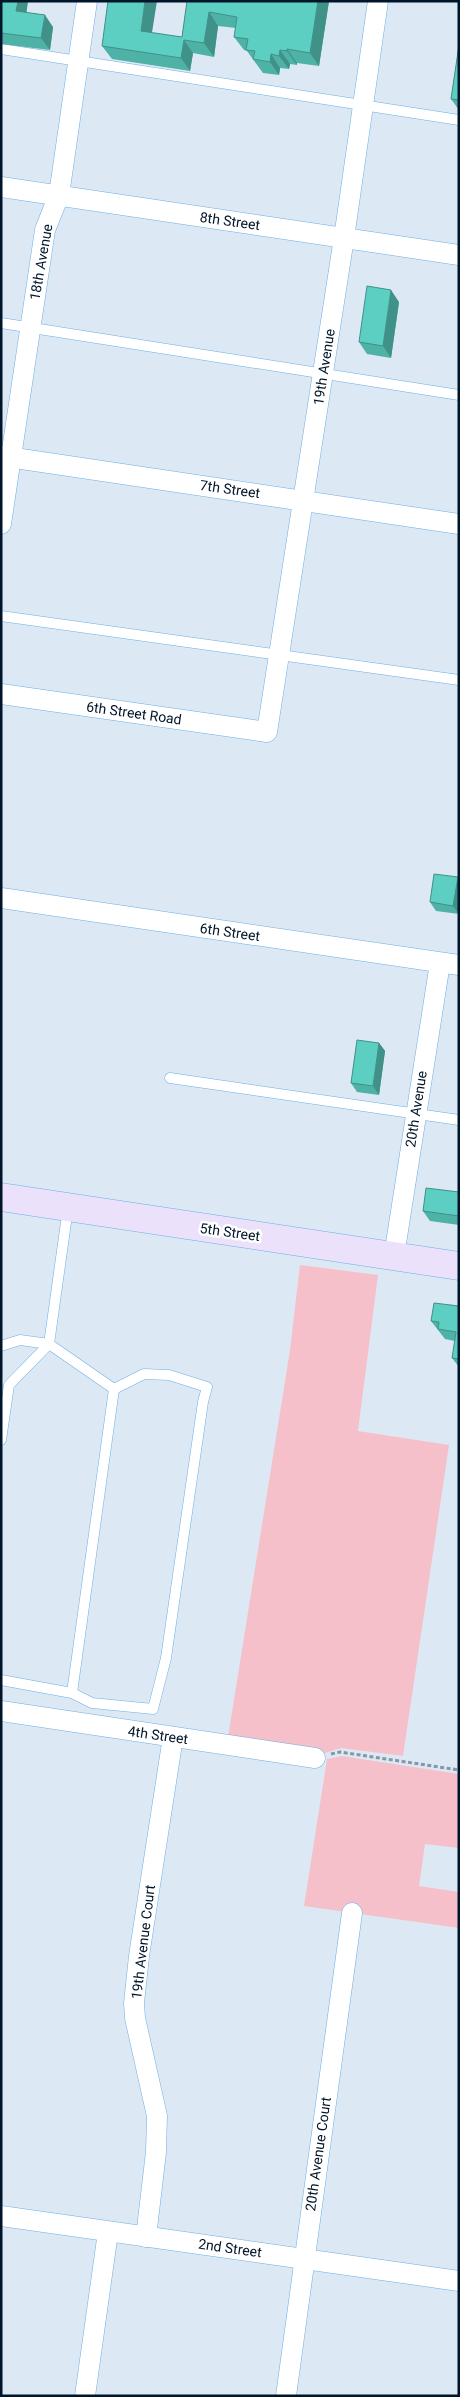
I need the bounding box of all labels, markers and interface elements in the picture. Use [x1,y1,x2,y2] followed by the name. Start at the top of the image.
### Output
[199,209,262,233] street label: 8th Street
[26,223,56,301] street label: 18th Avenue
[310,328,338,406] street label: 19th Avenue
[199,477,262,501] street label: 7th Street
[85,698,183,728] street label: 6th Street Road
[199,920,262,944] street label: 6th Street
[402,1070,430,1148] street label: 20th Avenue
[199,1220,262,1244] street label: 5th Street
[127,1723,190,1747] street label: 4th Street
[128,1883,158,2000] street label: 19th Avenue Court
[302,2095,334,2212] street label: 20th Avenue Court
[197,2236,263,2260] street label: 2nd Street

